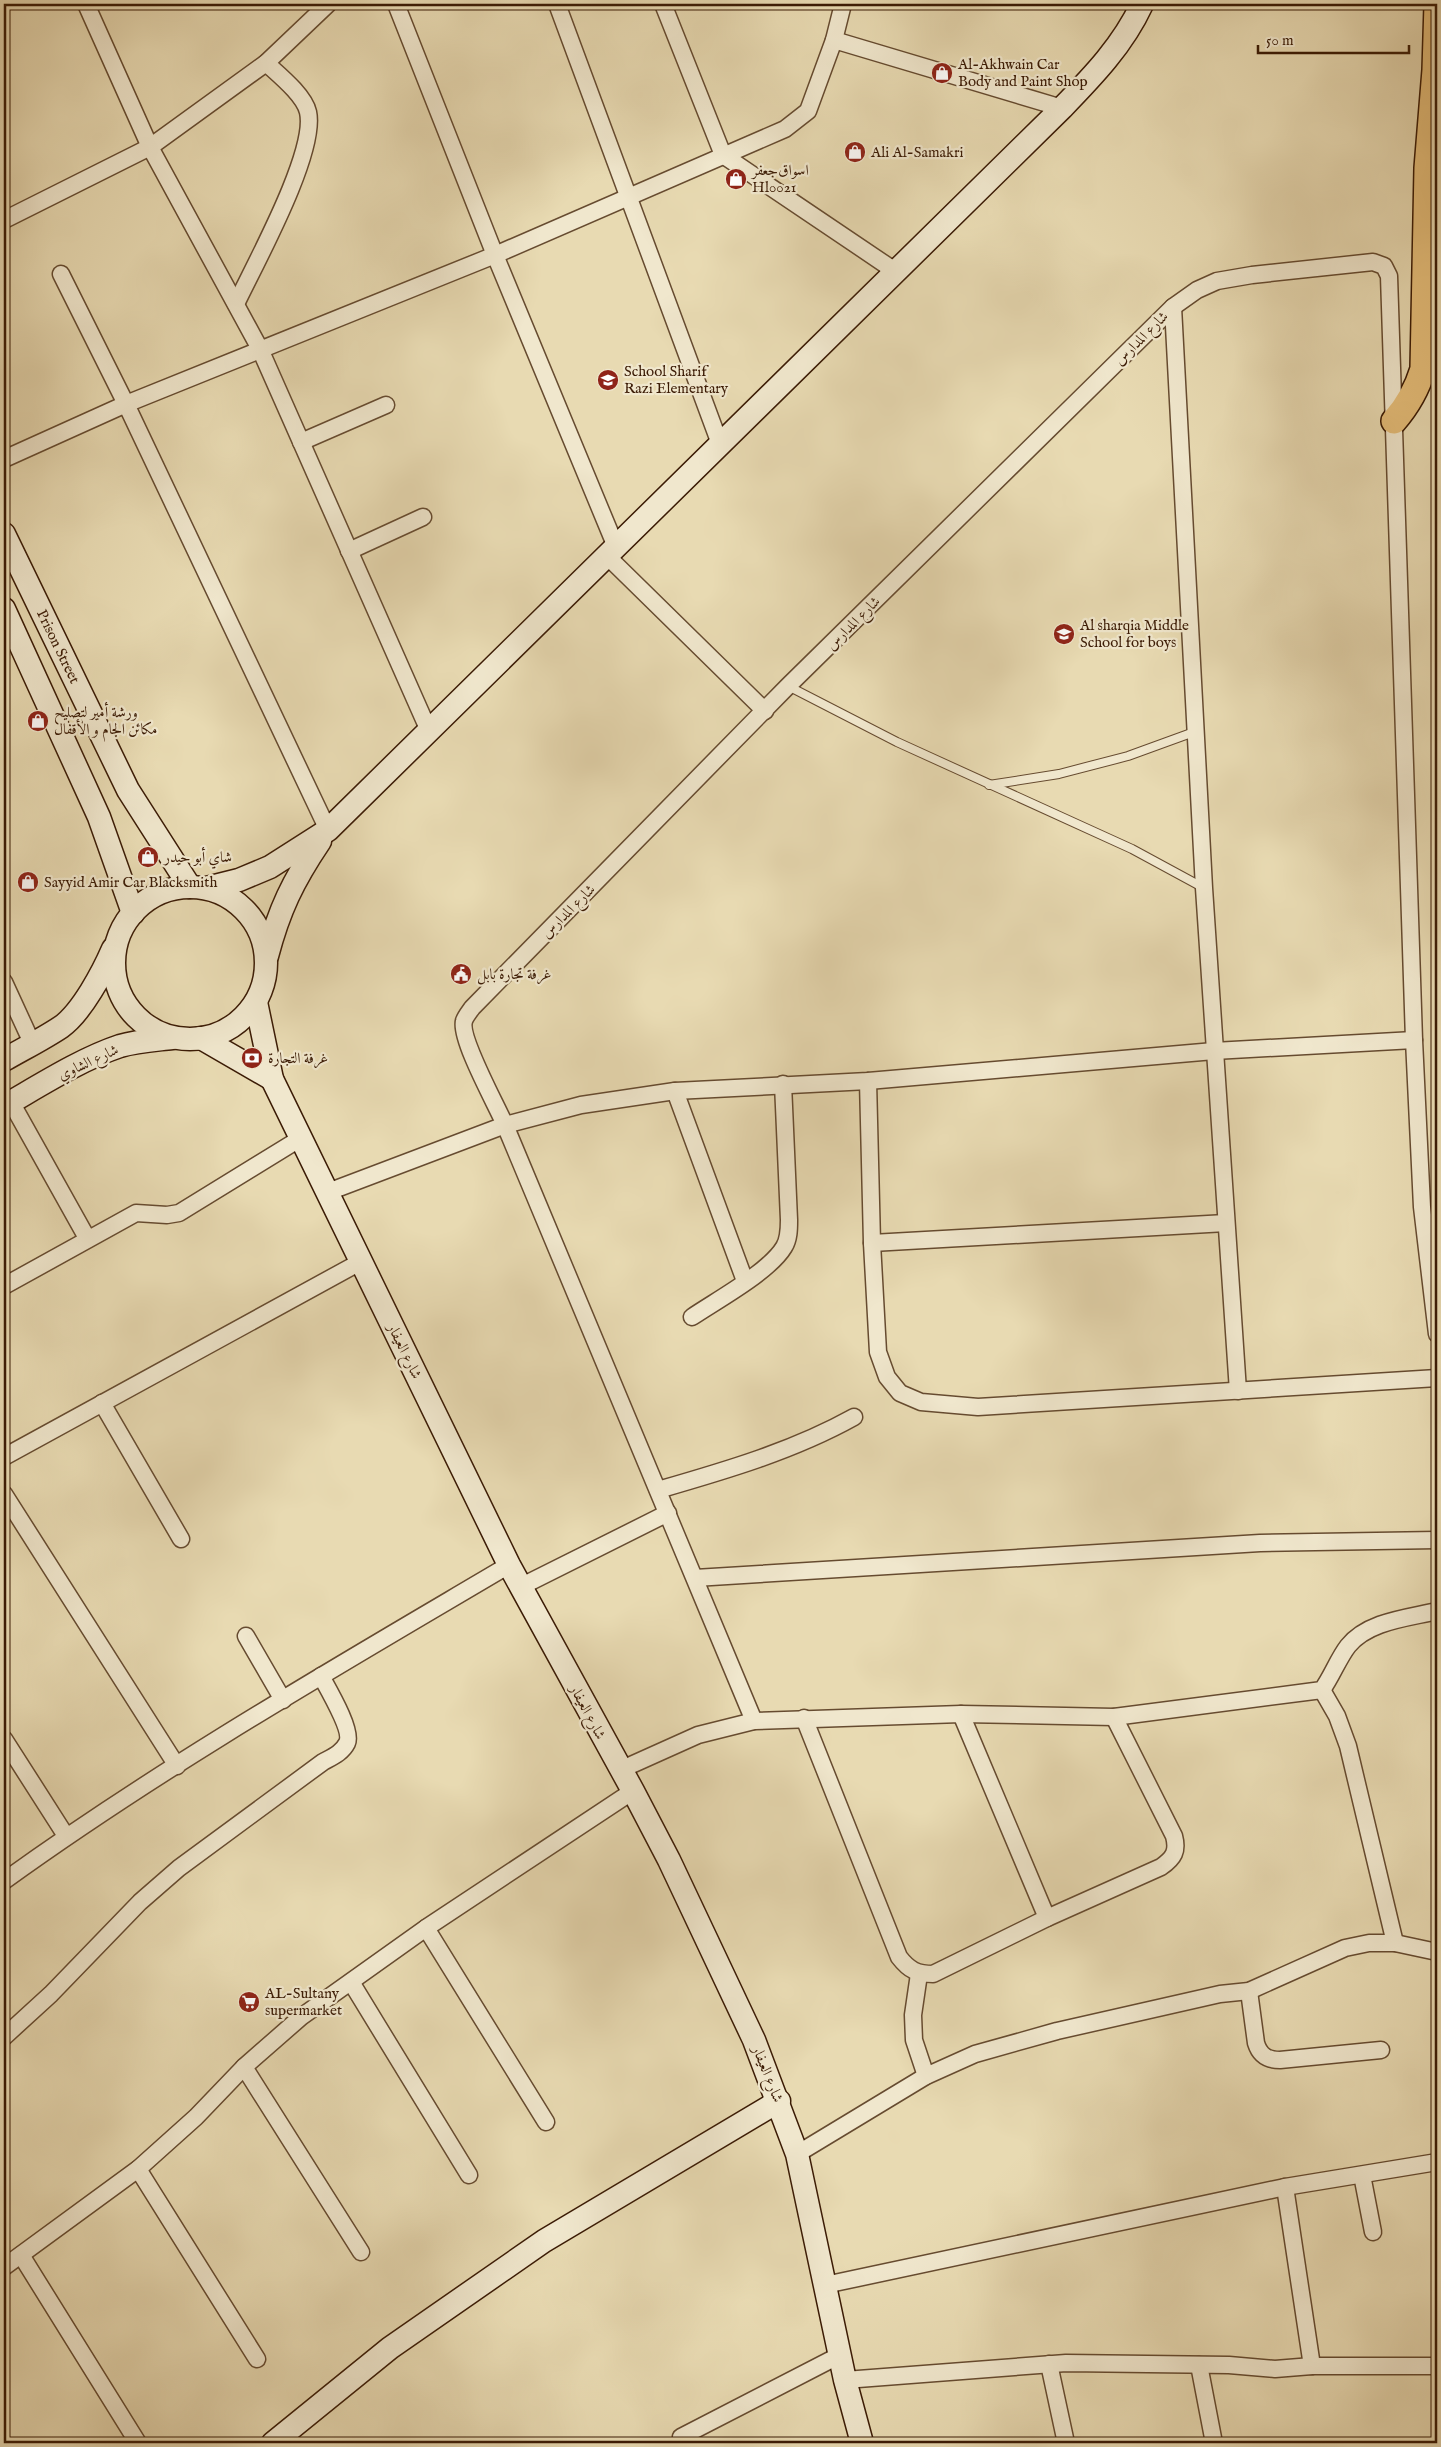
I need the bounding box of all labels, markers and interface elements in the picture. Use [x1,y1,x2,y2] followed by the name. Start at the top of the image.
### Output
[1258,22,1410,54] scale bar
[1266,31,1294,50] text: 50 m
[957,55,1088,91] place label: Al-Akhwain Car Body and Paint Shop
[930,61,954,85] shop icon: Al-Akhwain Car Body and Paint Shop
[843,140,867,164] shop icon: Ali Al-Samakri
[870,143,964,162] place label: Ali Al-Samakri
[750,161,809,197] place label: اسواق‌جعفر Hl0021
[724,167,748,191] shop icon: اسواق‌جعفر Hl0021
[1110,307,1175,372] street label: شارع المدارس
[624,362,729,398] place label: School Sharif Razi Elementary
[596,368,620,392] school or university icon: School Sharif Razi Elementary
[822,592,887,657] street label: شارع المدارس
[32,607,84,687] street label: Prison Street
[1079,616,1189,652] place label: Al sharqia Middle School for boys
[1052,622,1076,646] school or university icon: Al sharqia Middle School for boys
[54,701,157,742] place label: ورشة أمير لتصليح مكائن الجام و الأقفال
[26,709,50,733] shop icon: ورشة أمير لتصليح مكائن الجام و الأقفال
[136,845,160,869] shop icon: شاي أبو حيدر
[162,846,232,869] place label: شاي أبو حيدر
[16,870,40,894] shop icon: Sayyid Amir Car Blacksmith
[44,873,217,892] place label: Sayyid Amir Car Blacksmith
[537,880,602,945] street label: شارع المدارس
[449,962,473,986] public building icon: غرفة تجارة بابل
[477,965,551,985] place label: غرفة تجارة بابل
[55,1040,123,1087] street label: شارع الشاوي
[240,1046,264,1070] bank icon: غرفة التجارة
[268,1049,328,1069] place label: غرفة التجارة
[379,1319,426,1383] street label: شارع العيفار
[562,1680,610,1744] street label: شارع العيفار
[264,1984,342,2020] place label: AL-Sultany supermarket
[237,1990,261,2014] supermarket icon: AL-Sultany supermarket
[744,2041,787,2106] street label: شارع العيفار

